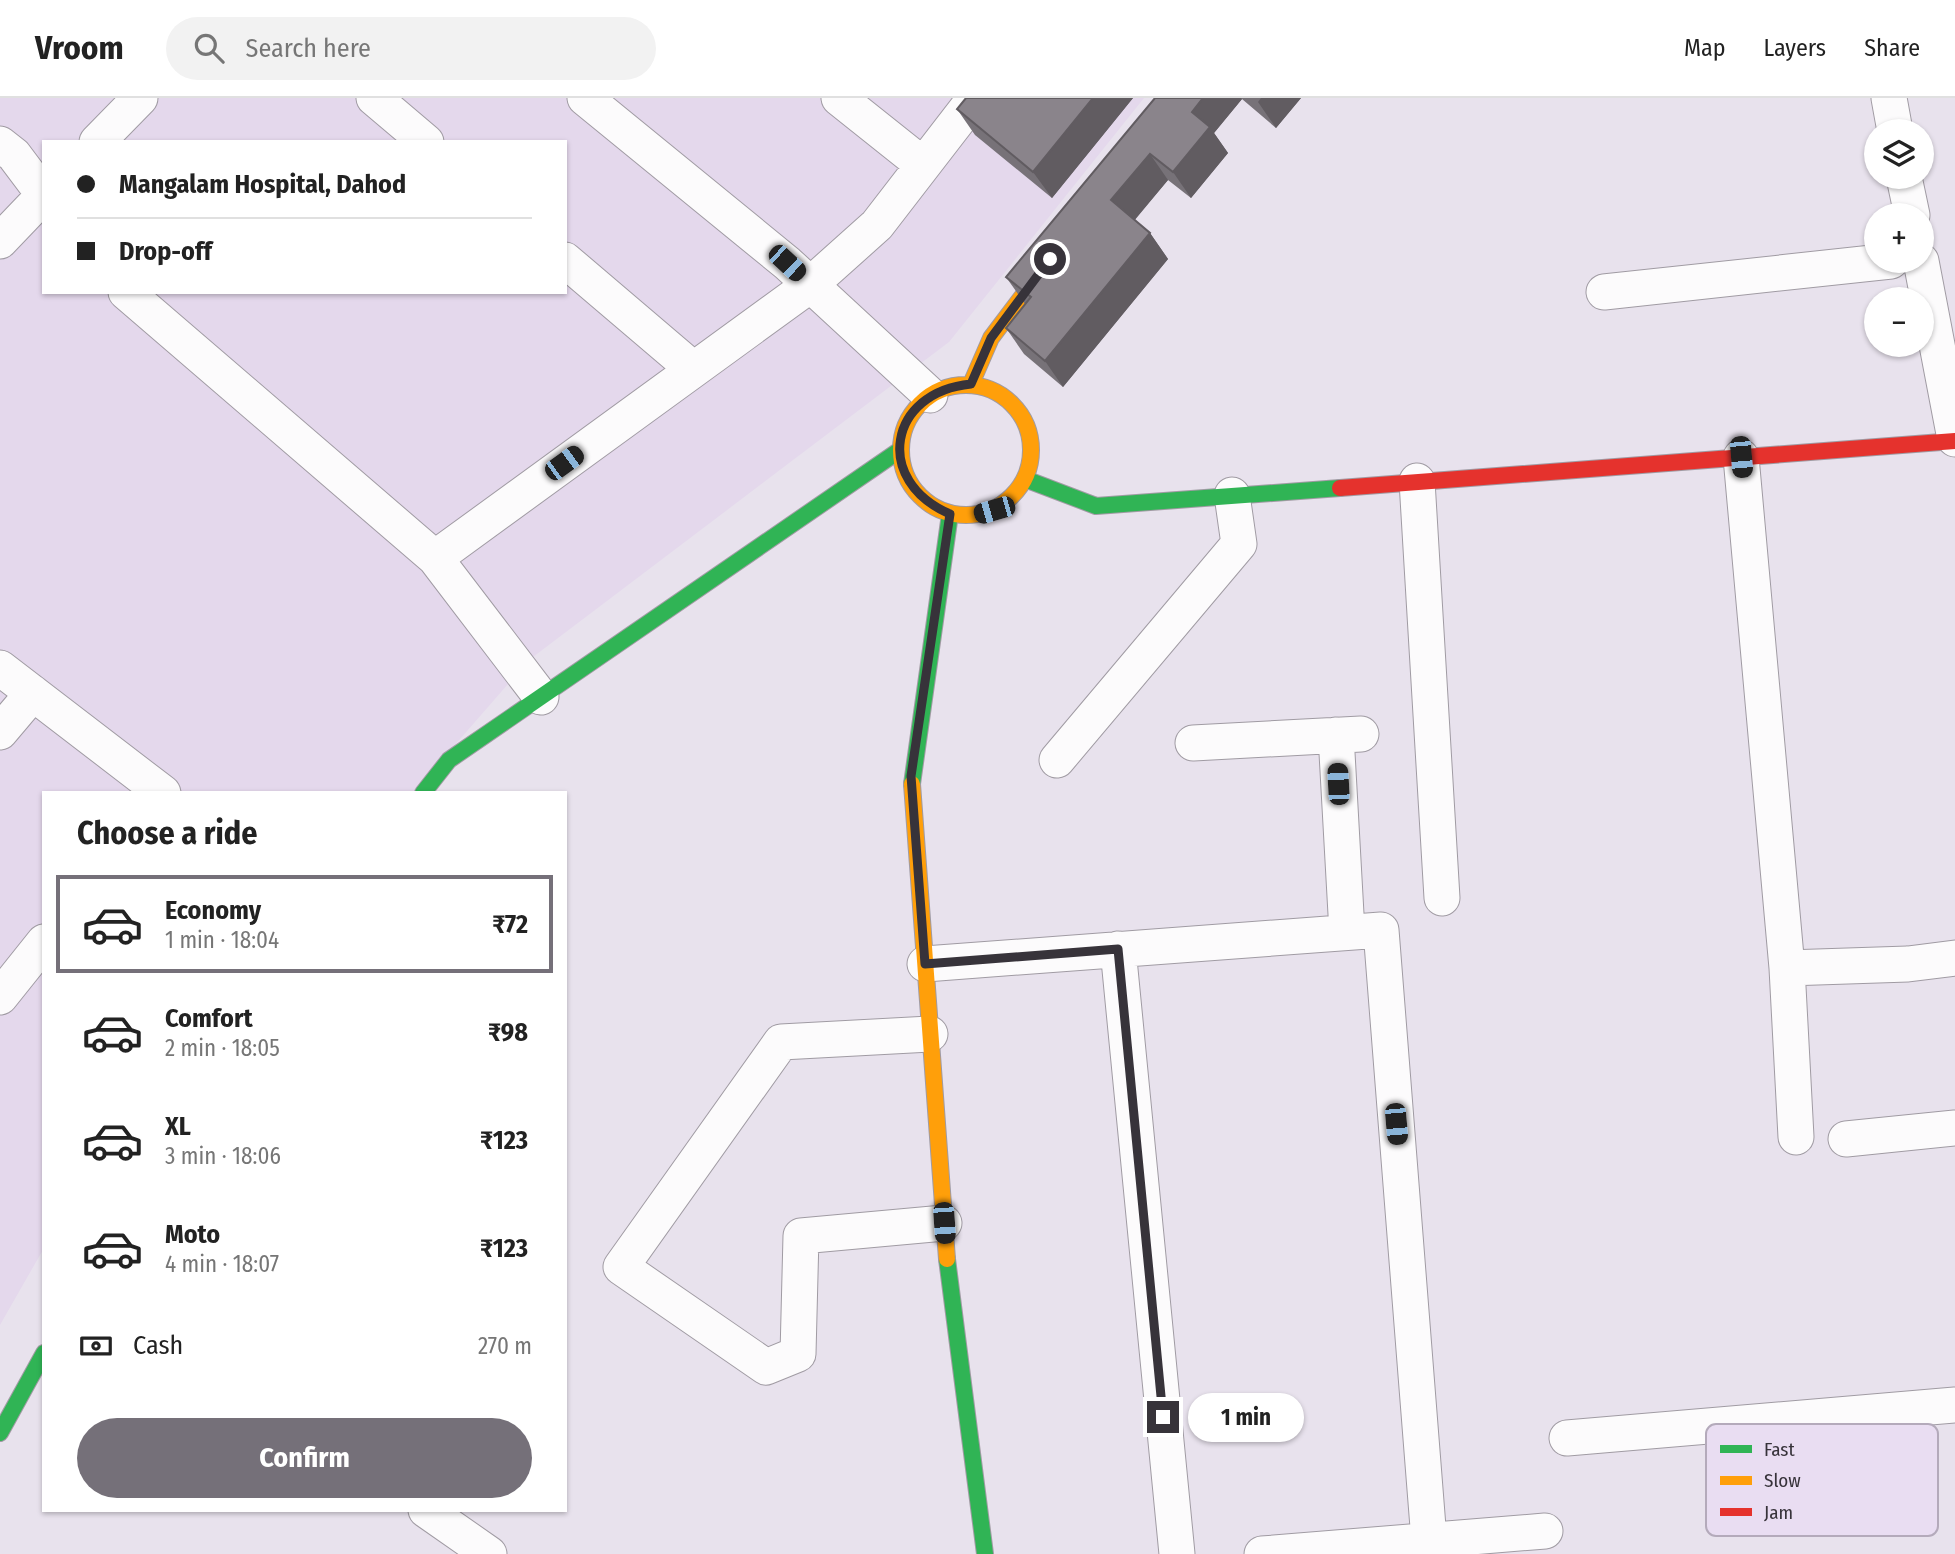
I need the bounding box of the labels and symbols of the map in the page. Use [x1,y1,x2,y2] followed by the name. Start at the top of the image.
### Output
[765,241,810,285] car
[1034,243,1066,275] route start
[1729,435,1754,479] car
[541,442,588,484] car
[971,494,1018,526] car
[1327,762,1350,806] car
[1384,1102,1409,1146] car
[933,1201,956,1245] car
[1188,1392,1303,1442] callout: 1 min
[1147,1401,1179,1433] route end
[1706,1424,1938,1536] legend
[1764,1438,1795,1461] text: Fast
[1764,1469,1801,1492] text: Slow
[1764,1501,1793,1524] text: Jam

